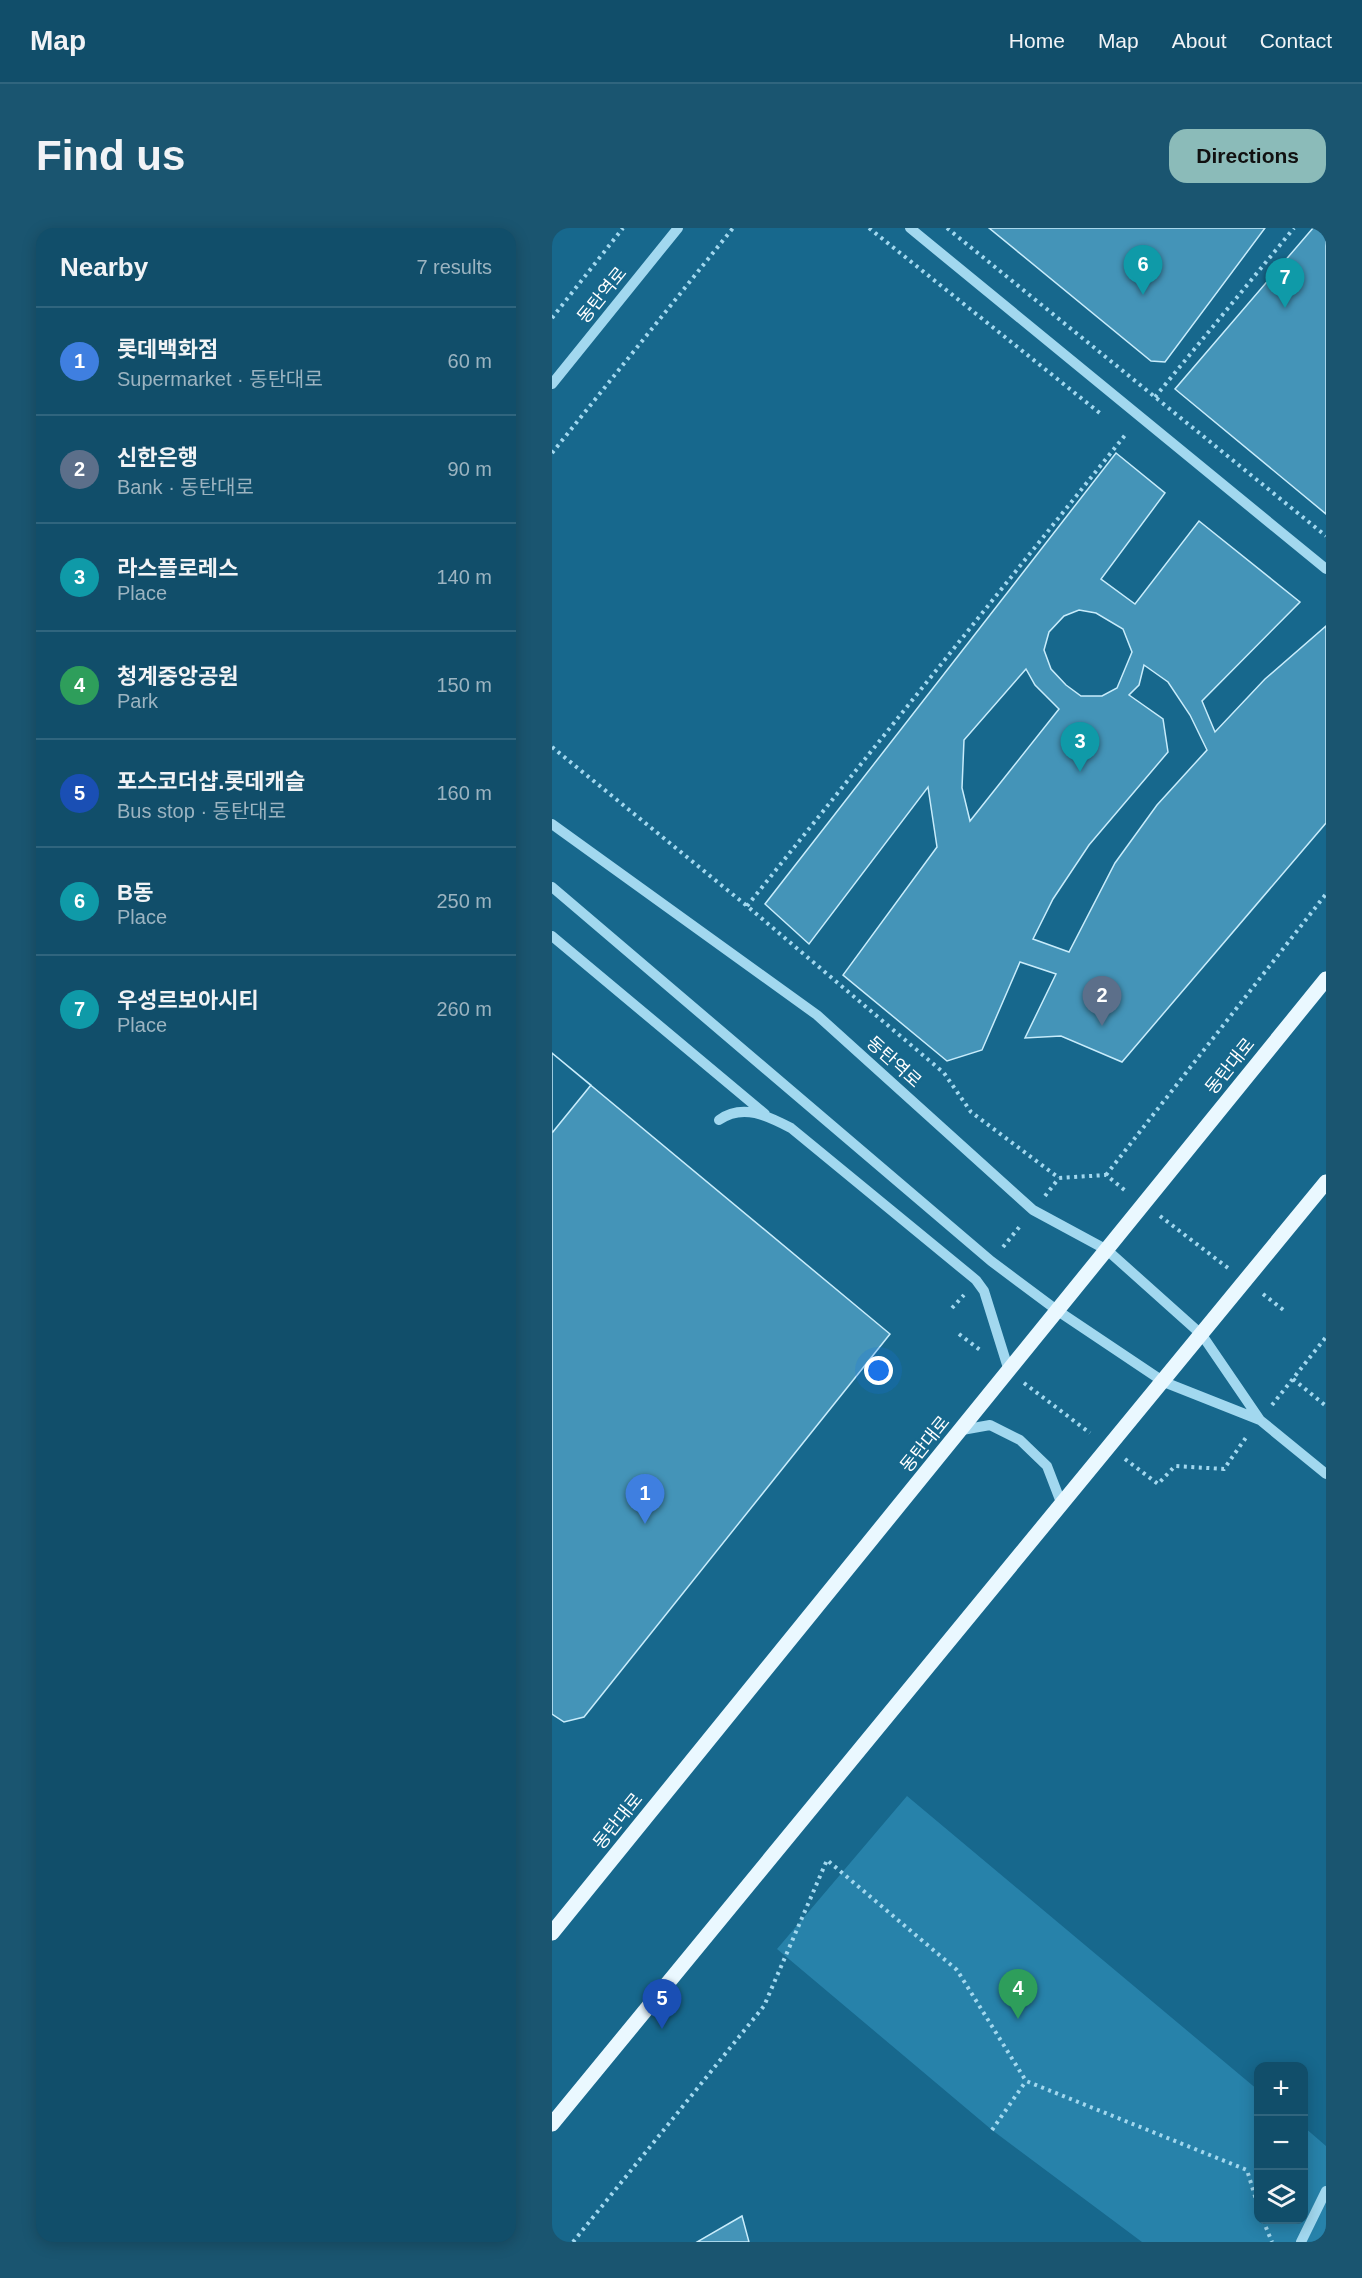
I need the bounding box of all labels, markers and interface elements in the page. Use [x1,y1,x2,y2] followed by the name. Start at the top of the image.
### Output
[30,25,86,56] text: Map
[1009,29,1065,52] text: Home
[1098,29,1139,52] text: Map
[1172,29,1227,52] text: About
[1260,29,1332,52] text: Contact
[1169,129,1326,183] button: Directions
[36,132,185,179] text: Find us
[1124,245,1162,295] pin: 6
[60,252,148,282] text: Nearby
[416,256,492,278] text: 7 results
[1266,259,1304,308] pin: 7
[573,263,631,327] street label: 동탄역로
[117,337,218,362] text: 롯데백화점
[74,350,85,372] text: 1
[448,350,492,372] text: 60 m
[117,368,323,390] text: Supermarket · 동탄대로
[117,445,198,470] text: 신한은행
[74,458,85,480] text: 2
[448,458,492,480] text: 90 m
[117,476,254,498] text: Bank · 동탄대로
[117,556,238,581] text: 라스플로레스
[74,566,85,588] text: 3
[436,566,492,588] text: 140 m
[117,582,167,604] text: Place
[117,664,238,689] text: 청계중앙공원
[74,674,85,696] text: 4
[436,674,492,696] text: 150 m
[117,690,158,712] text: Park
[1060,722,1100,772] pin: 3
[117,769,305,794] text: 포스코더샵.롯데캐슬
[74,782,85,804] text: 5
[436,782,492,804] text: 160 m
[117,800,286,822] text: Bus stop · 동탄대로
[117,880,153,905] text: B동
[74,890,85,912] text: 6
[436,890,492,912] text: 250 m
[117,906,167,928] text: Place
[1082,976,1122,1026] pin: 2
[117,988,259,1013] text: 우성르보아시티
[74,998,85,1020] text: 7
[436,998,492,1020] text: 260 m
[117,1014,167,1036] text: Place
[863,1032,925,1092] street label: 동탄역로
[1201,1034,1259,1098] street label: 동탄대로
[864,1356,893,1385] your location
[896,1412,954,1476] street label: 동탄대로
[626,1474,664,1524] pin: 1
[589,1789,647,1853] street label: 동탄대로
[998,1970,1038,2019] pin: 4
[642,1980,682,2029] pin: 5
[1254,2062,1308,2224] map controls
[1254,2062,1308,2116] button: +
[1254,2116,1308,2170] button: −
[1254,2170,1308,2224] button: layers

